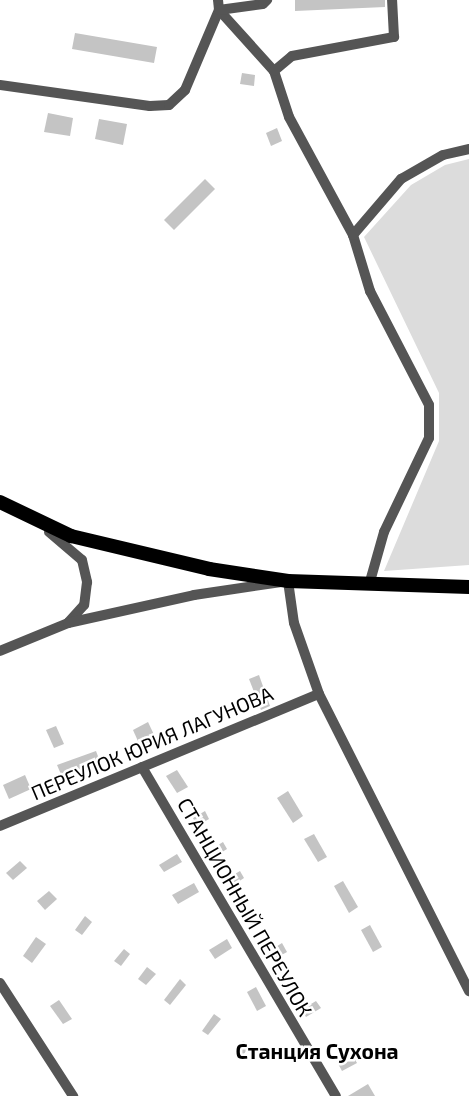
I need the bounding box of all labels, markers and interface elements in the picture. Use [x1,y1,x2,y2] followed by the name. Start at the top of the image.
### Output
[27,681,277,805] street label: ПЕРЕУЛОК ЮРИЯ ЛАГУНОВА
[173,794,317,1020] street label: СТАНЦИОННЫЙ ПЕРЕУЛОК
[235,1038,399,1064] district label: Станция Сухона

